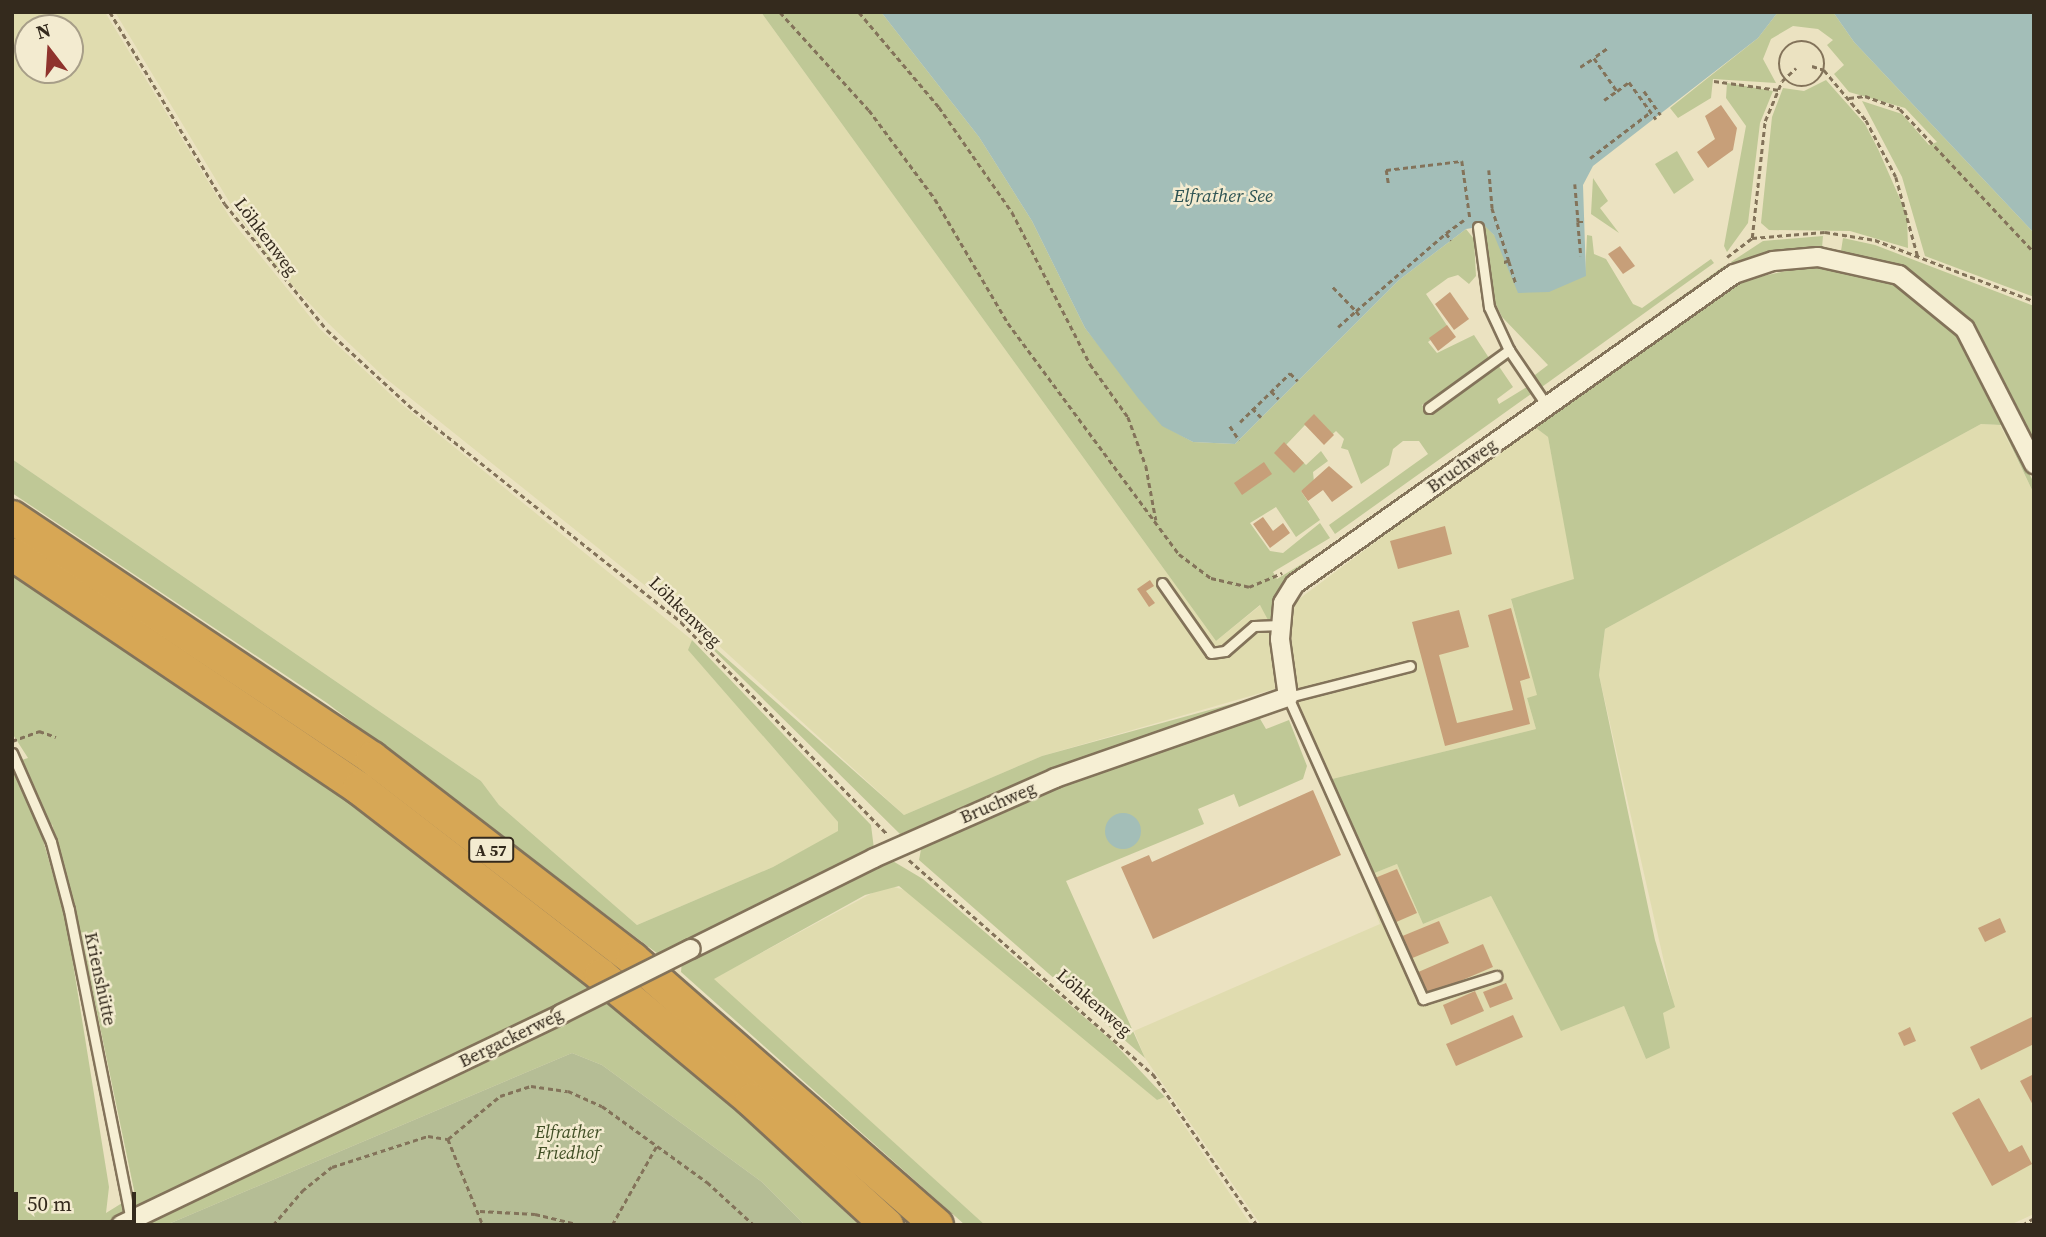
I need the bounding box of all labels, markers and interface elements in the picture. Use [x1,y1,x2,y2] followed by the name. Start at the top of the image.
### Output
[14,14,84,84] north arrow
[33,16,54,45] text: N
[1173,185,1273,207] water label: Elfrather See
[230,194,302,280] street label: Löhkenweg
[1423,434,1501,498] street label: Bruchweg
[644,572,726,652] street label: Löhkenweg
[957,777,1039,829] street label: Bruchweg
[466,838,516,862] road number: A 57
[80,930,120,1028] street label: Krienshütte
[1052,965,1136,1041] street label: Löhkenweg
[455,1004,567,1072] street label: Bergackerweg
[535,1122,601,1164] park label: Elfrather Friedhof
[18,1178,140,1222] scale bar
[27,1189,72,1218] text: 50 m

